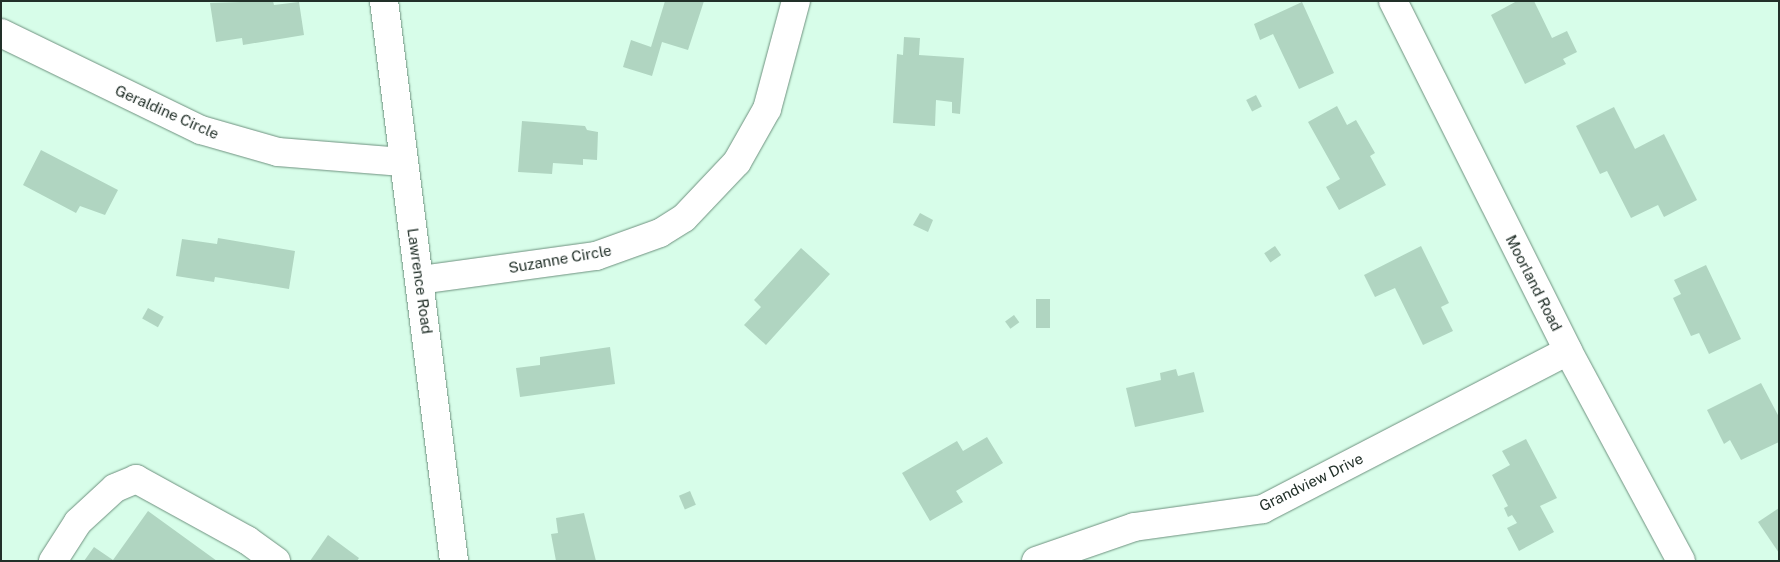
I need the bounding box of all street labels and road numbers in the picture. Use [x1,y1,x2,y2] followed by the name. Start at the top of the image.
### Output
[112,81,222,143] street label: Geraldine Circle
[404,227,436,335] street label: Lawrence Road
[1502,232,1566,334] street label: Moorland Road
[507,241,613,277] street label: Suzanne Circle
[1256,449,1366,515] street label: Grandview Drive

